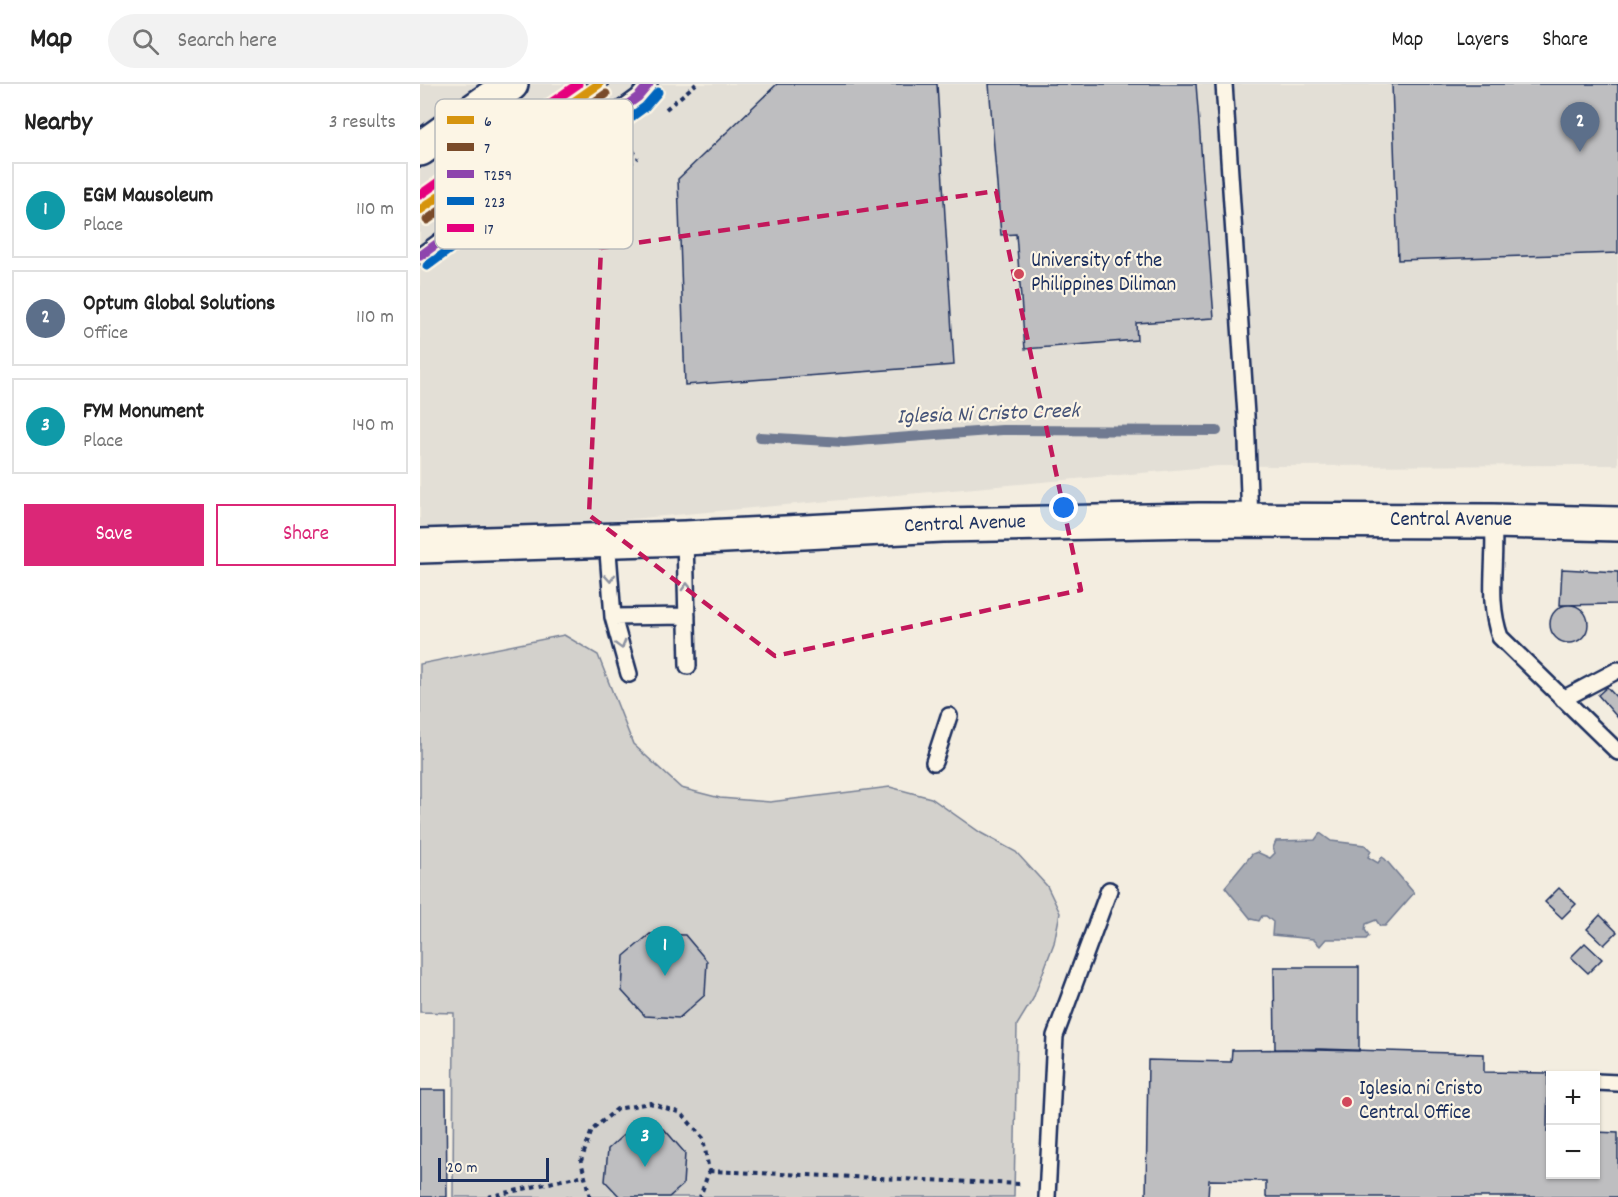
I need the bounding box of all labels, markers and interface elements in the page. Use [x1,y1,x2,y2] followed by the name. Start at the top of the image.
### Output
[108,14,528,68] search box
[30,21,72,61] text: Map
[129,25,162,58] icon: search
[177,26,277,57] text: Search here
[1392,26,1423,56] text: Map
[1456,26,1509,56] text: Layers
[1542,26,1588,56] text: Share
[435,99,633,249] legend
[1560,103,1600,152] pin: 2
[24,105,92,142] text: Nearby
[329,109,396,137] text: 3 results
[484,111,492,134] text: 6
[484,138,490,161] text: 7
[484,165,512,188] text: T259
[83,181,213,212] text: EGM Mausoleum
[484,192,505,215] text: 223
[43,196,48,224] text: 1
[356,196,394,224] text: 110 m
[83,212,123,240] text: Place
[484,219,494,242] text: 17
[1031,247,1176,301] place label: University of the Philippines Diliman
[1012,267,1026,281] marker: University of the Philippines Diliman
[83,289,275,320] text: Optum Global Solutions
[41,304,50,332] text: 2
[356,304,394,332] text: 110 m
[83,320,128,348] text: Office
[896,396,1082,434] water label: Iglesia Ni Cristo Creek
[83,397,204,428] text: FYM Monument
[41,412,50,440] text: 3
[352,412,394,440] text: 140 m
[83,428,123,456] text: Place
[1049,493,1078,522] your location
[24,504,204,566] button: Save
[216,504,396,566] button: Share
[1390,506,1512,536] street label: Central Avenue
[904,508,1026,542] street label: Central Avenue
[603,574,616,583] one-way arrow
[681,582,693,591] one-way arrow
[614,640,626,650] one-way arrow
[646,926,684,976] pin: 1
[1546,1071,1600,1179] map controls
[1546,1071,1600,1125] button: +
[1359,1075,1483,1129] place label: Iglesia ni Cristo Central Office
[1340,1095,1354,1109] marker: Iglesia ni Cristo Central Office
[626,1118,664,1167] pin: 3
[1546,1125,1600,1179] button: −
[438,1155,549,1182] scale bar
[447,1157,477,1180] text: 20 m

